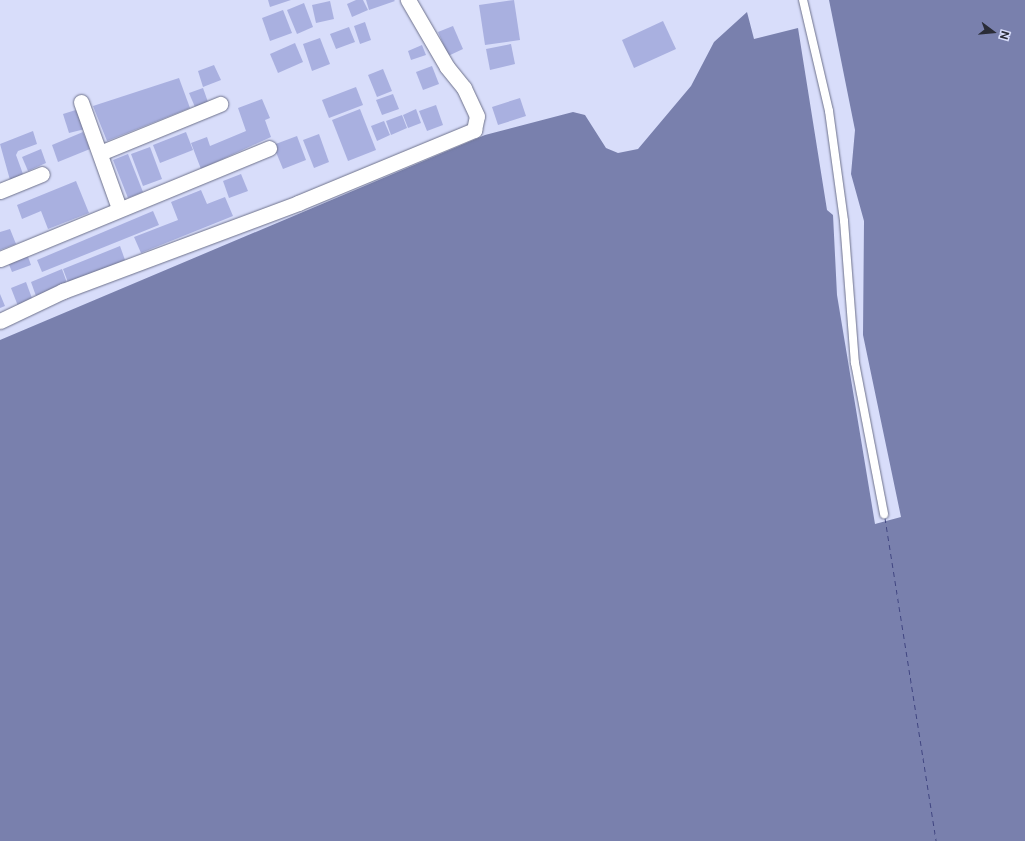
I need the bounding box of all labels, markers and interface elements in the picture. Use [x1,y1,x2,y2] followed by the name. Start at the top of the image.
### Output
[973,12,1013,52] north arrow
[998,30,1011,41] text: N

